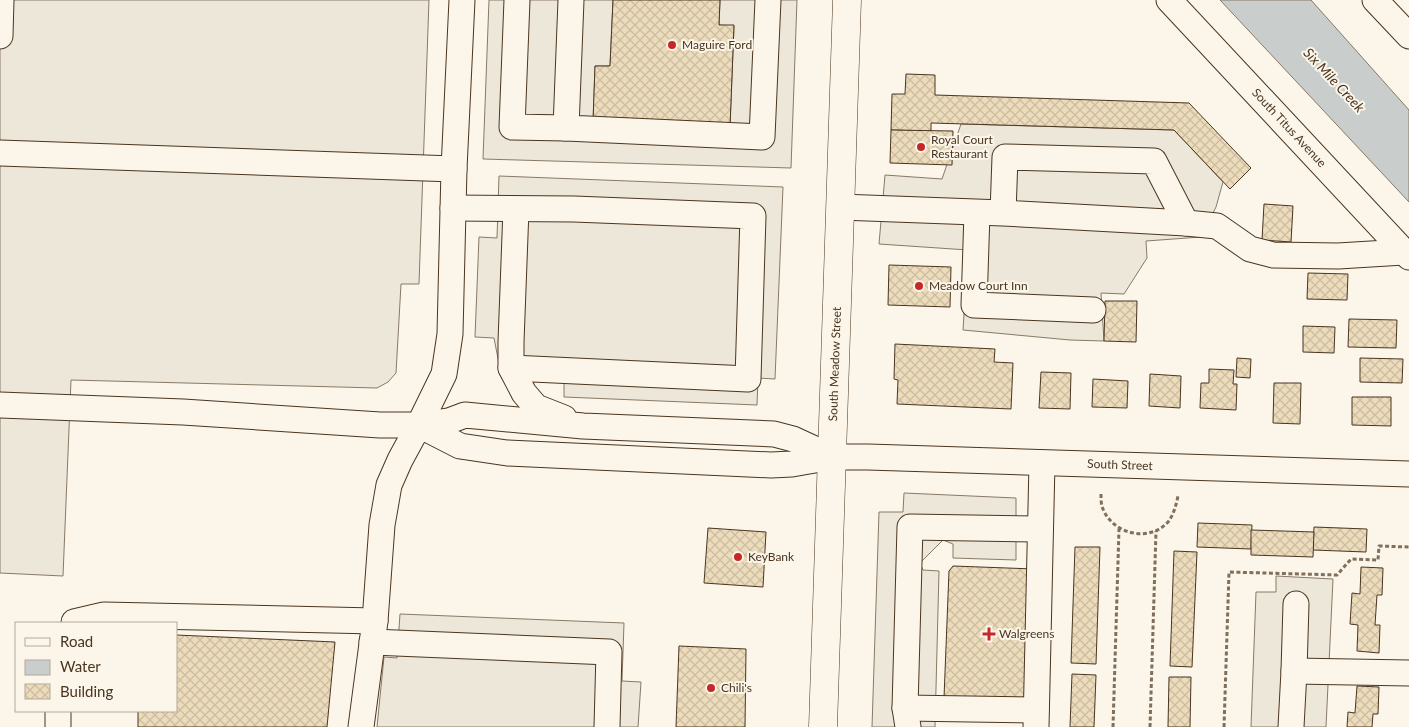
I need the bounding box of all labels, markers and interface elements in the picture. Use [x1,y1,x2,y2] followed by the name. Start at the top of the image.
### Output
[682,37,752,52] place label: Maguire Ford
[666,39,678,51] marker: Maguire Ford
[1300,44,1369,116] water label: Six Mile Creek
[1249,85,1330,170] street label: South Titus Avenue
[931,132,993,161] place label: Royal Court Restaurant
[915,141,927,153] marker: Royal Court Restaurant
[929,278,1028,293] place label: Meadow Court Inn
[913,280,925,292] marker: Meadow Court Inn
[825,306,844,421] street label: South Meadow Street
[1087,456,1154,473] street label: South Street
[748,549,795,564] place label: KeyBank
[732,551,744,563] marker: KeyBank
[15,622,178,712] legend
[999,626,1054,641] place label: Walgreens
[983,628,995,640] marker: Walgreens
[60,632,93,650] text: Road
[60,657,101,675] text: Water
[721,680,752,695] place label: Chili's
[60,682,113,700] text: Building
[705,682,717,694] marker: Chili's

